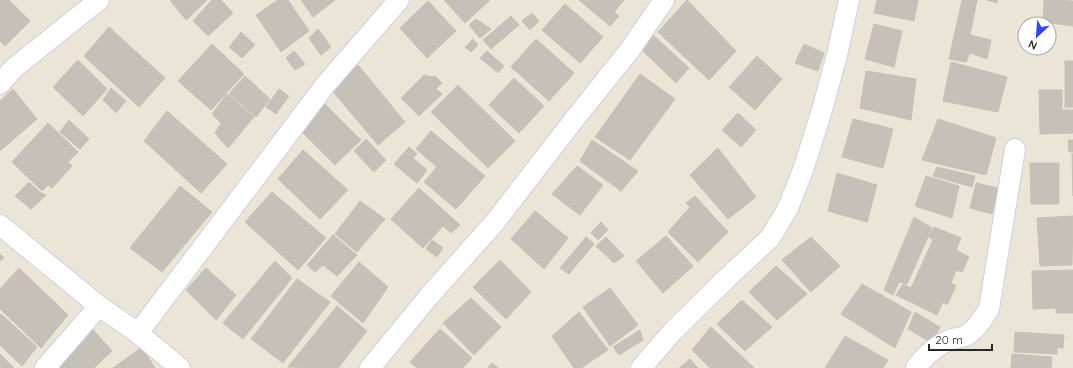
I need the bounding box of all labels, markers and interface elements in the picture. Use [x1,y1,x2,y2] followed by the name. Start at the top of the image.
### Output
[1017,16,1057,56] north arrow
[1026,37,1039,53] text: N
[929,326,992,352] scale bar
[935,332,963,347] text: 20 m

